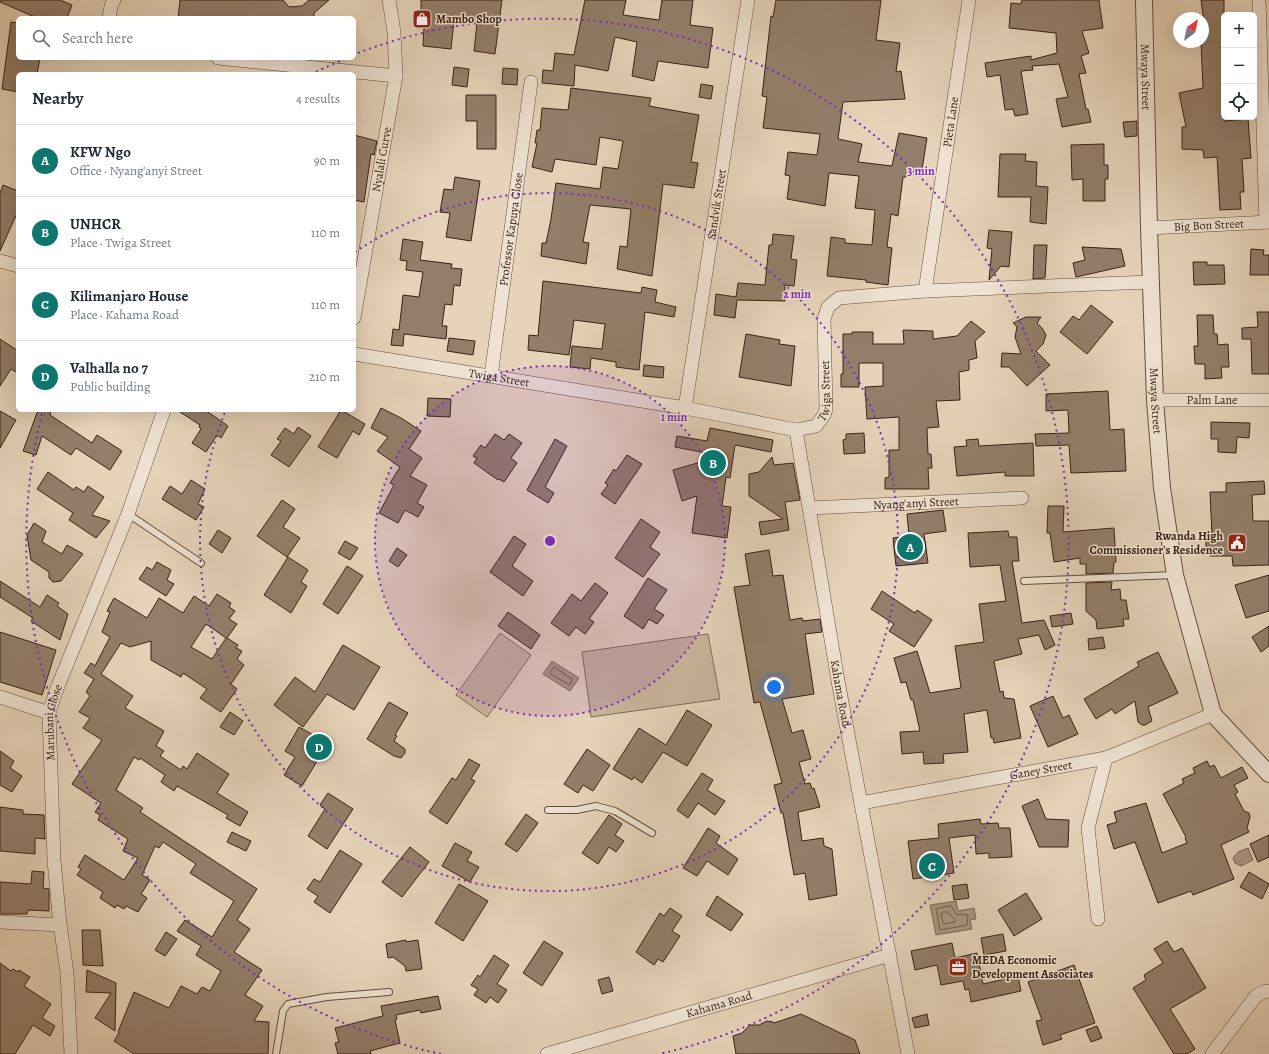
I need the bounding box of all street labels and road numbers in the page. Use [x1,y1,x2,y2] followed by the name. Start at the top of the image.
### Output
[1137,44,1154,110] street label: Mwaya Street
[939,96,962,148] street label: Pieta Lane
[368,126,395,193] street label: Nyalali Curve
[703,168,730,241] street label: Sandvik Street
[495,172,527,287] street label: Professor Kapuya Close
[1173,215,1245,235] street label: Big Bon Street
[814,360,834,425] street label: Twiga Street
[468,365,531,390] street label: Twiga Street
[1146,367,1166,435] street label: Mwaya Street
[1187,392,1237,408] street label: Palm Lane
[873,493,959,513] street label: Nyang'anyi Street
[827,658,855,729] street label: Kahama Road
[41,682,66,761] street label: Marubani Close
[1009,756,1073,783] street label: Ganey Street
[684,987,754,1021] street label: Kahama Road

